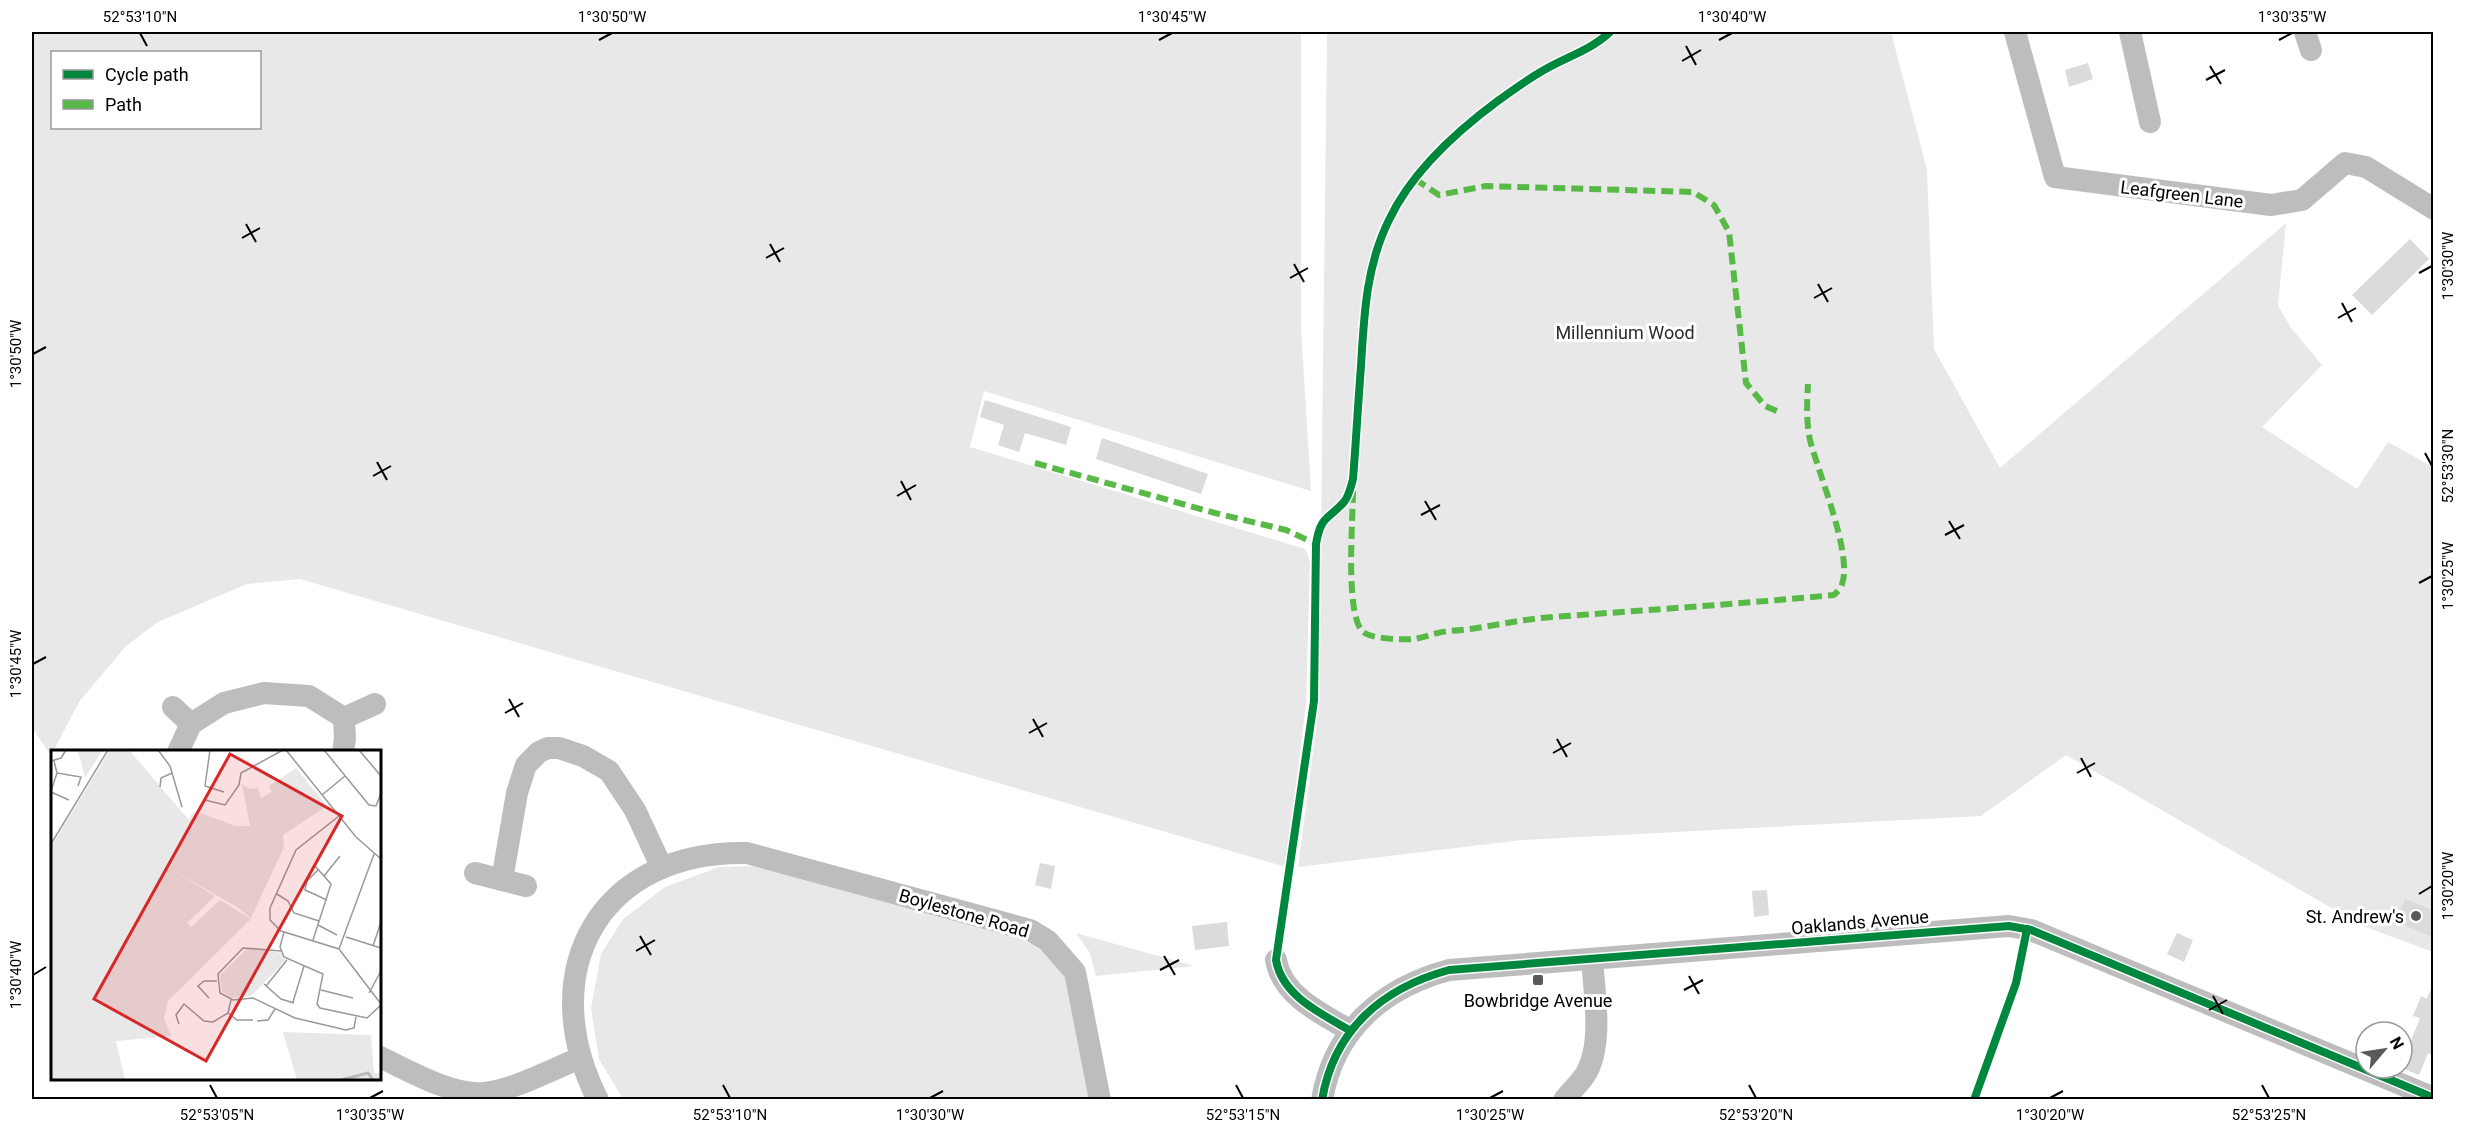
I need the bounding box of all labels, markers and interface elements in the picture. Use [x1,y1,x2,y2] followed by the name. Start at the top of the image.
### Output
[103,8,177,26] text: 52°53'10"N
[578,8,646,26] text: 1°30'50"W
[1138,8,1206,26] text: 1°30'45"W
[1698,8,1766,26] text: 1°30'40"W
[2258,8,2326,26] text: 1°30'35"W
[51,51,261,129] legend
[105,64,189,85] text: Cycle path
[105,94,142,115] text: Path
[2119,176,2245,212] street label: Leafgreen Lane
[2439,232,2457,300] text: 1°30'30"W
[7,320,25,388] text: 1°30'50"W
[1555,322,1695,343] park label: Millennium Wood
[2439,429,2457,503] text: 52°53'30"N
[2439,542,2457,610] text: 1°30'25"W
[7,630,25,698] text: 1°30'45"W
[51,750,381,1080] inset map
[2439,852,2457,920] text: 1°30'20"W
[897,884,1031,942] street label: Boylestone Road
[1790,906,1930,938] street label: Oaklands Avenue
[2306,906,2404,927] place label: St. Andrew's
[2409,909,2423,923] marker: St. Andrew's
[7,941,25,1009] text: 1°30'40"W
[1531,973,1545,987] marker: Bowbridge Avenue
[1464,990,1612,1011] place label: Bowbridge Avenue
[2354,1020,2414,1080] north arrow
[2386,1033,2408,1053] text: N
[180,1106,254,1124] text: 52°53'05"N
[336,1106,404,1124] text: 1°30'35"W
[693,1106,767,1124] text: 52°53'10"N
[896,1106,964,1124] text: 1°30'30"W
[1206,1106,1280,1124] text: 52°53'15"N
[1456,1106,1524,1124] text: 1°30'25"W
[1719,1106,1793,1124] text: 52°53'20"N
[2016,1106,2084,1124] text: 1°30'20"W
[2232,1106,2306,1124] text: 52°53'25"N

